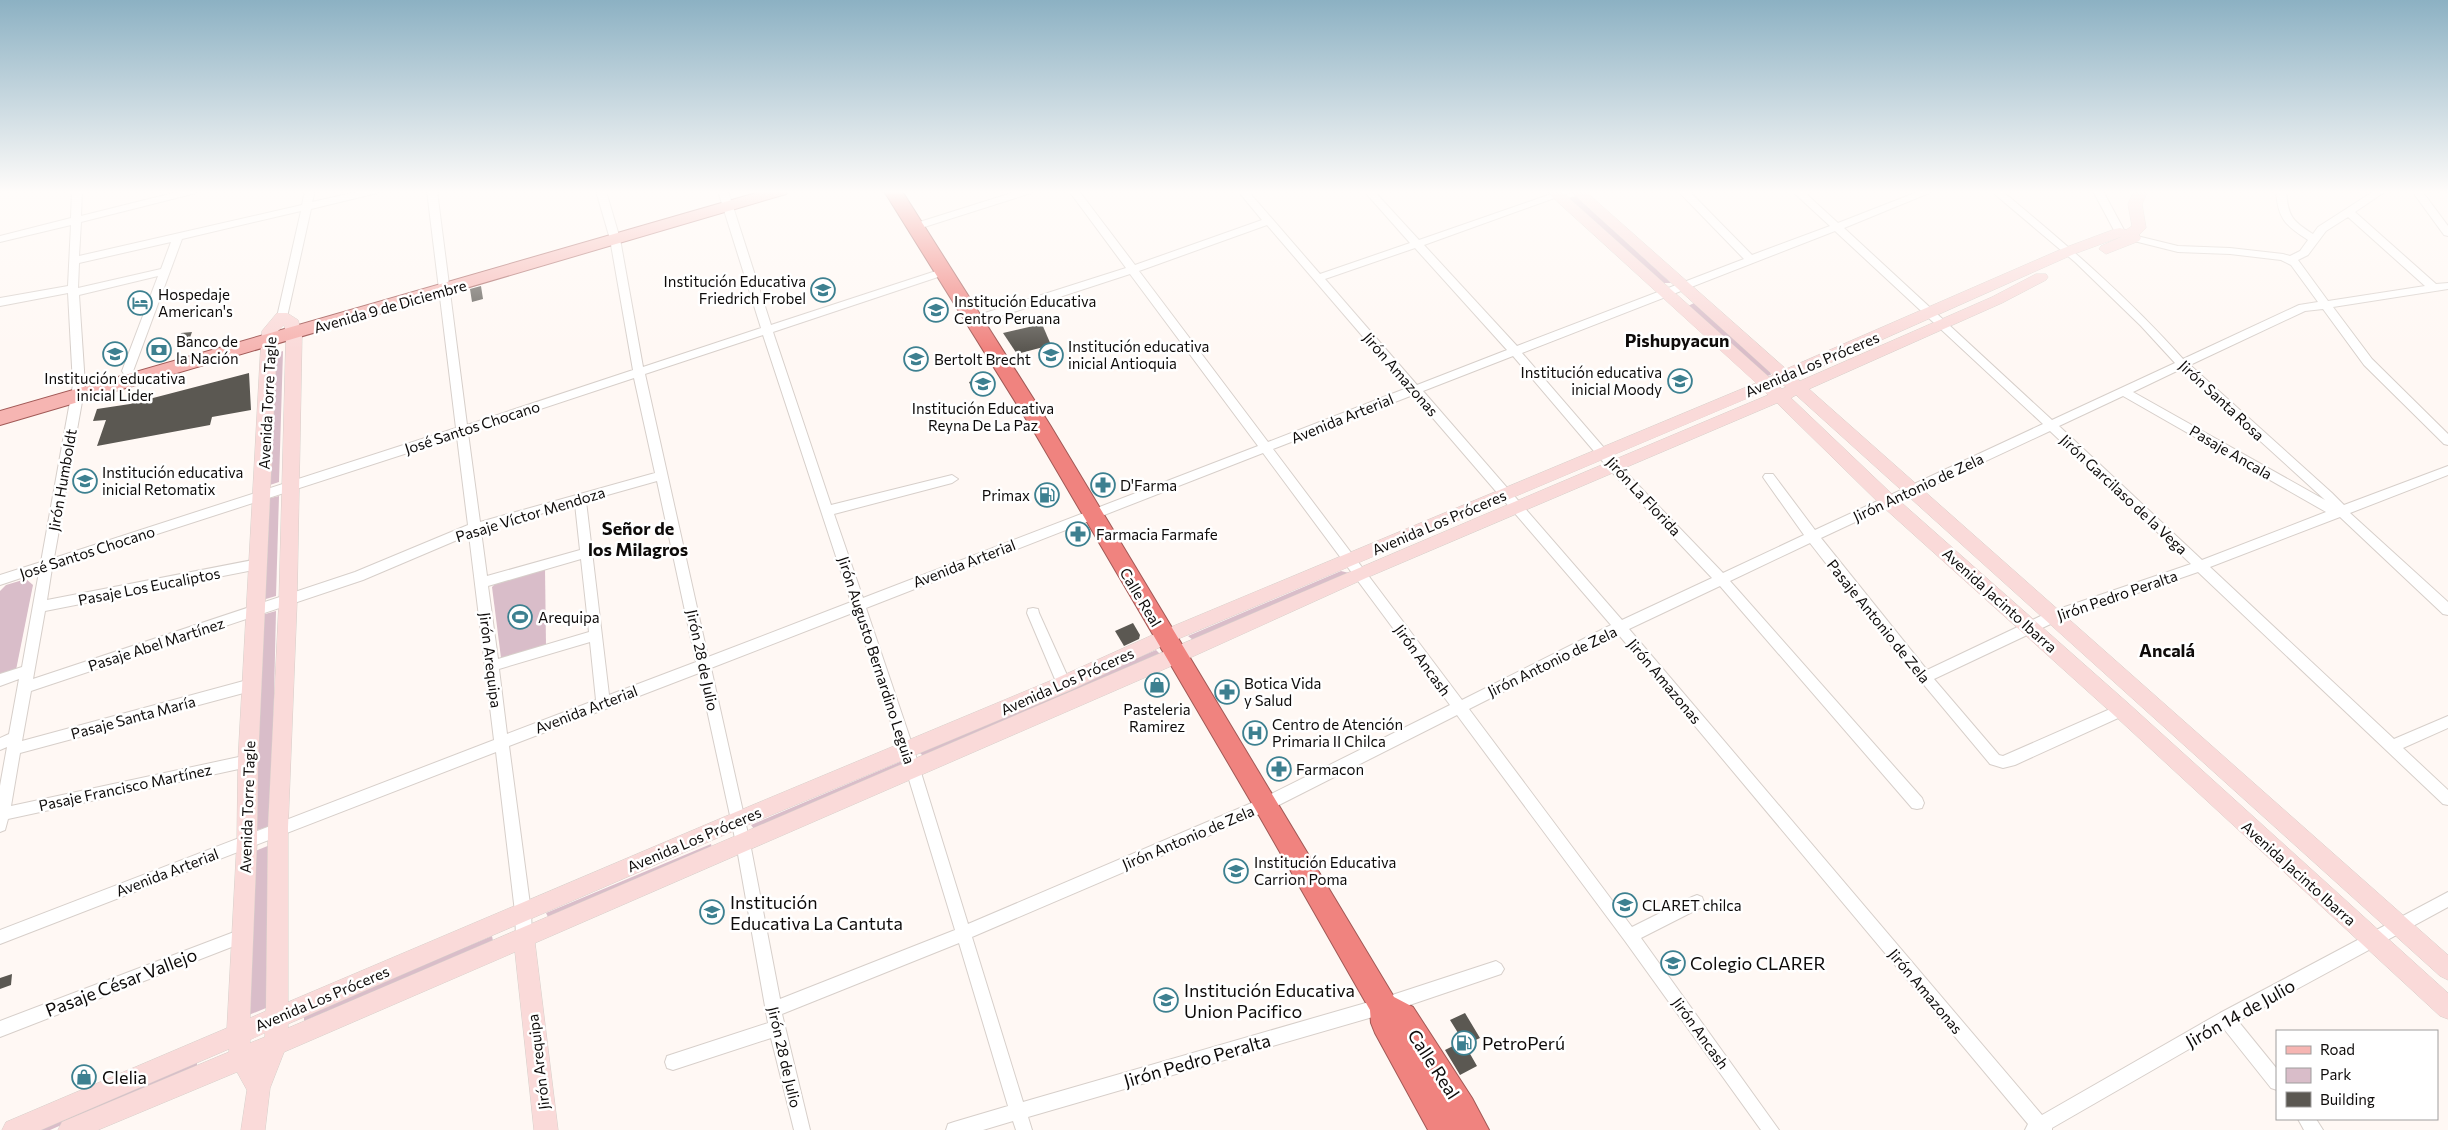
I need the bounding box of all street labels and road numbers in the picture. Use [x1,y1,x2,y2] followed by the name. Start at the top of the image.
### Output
[312,276,469,336] street label: Avenida 9 de Diciembre
[1360,328,1442,420] street label: Jirón Amazonas
[1742,328,1882,400] street label: Avenida Los Próceres
[255,336,279,470] street label: Avenida Torre Tagle
[2176,356,2268,444] street label: Jirón Santa Rosa
[1288,389,1396,447] street label: Avenida Arterial
[402,397,542,457] street label: José Santos Chocano
[2186,421,2276,483] street label: Pasaje Ancala
[44,427,80,533] street label: Jirón Humboldt
[2057,430,2191,558] street label: Jirón Garcilaso de la Vega
[1850,449,1986,525] street label: Jirón Antonio de Zela
[1603,453,1685,539] street label: Jirón La Florida
[453,483,607,545] street label: Pasaje Víctor Mendoza
[1369,486,1509,558] street label: Avenida Los Próceres
[17,522,157,582] street label: José Santos Chocano
[910,535,1018,591] street label: Avenida Arterial
[1939,544,2061,656] street label: Avenida Jacinto Ibarra
[835,554,919,766] street label: Jirón Augusto Bernardino Leguia
[1824,556,1934,686] street label: Pasaje Antonio de Zela
[76,563,222,609] street label: Pasaje Los Eucaliptos
[1116,564,1166,630] street label: Calle Real
[2054,566,2180,624] street label: Jirón Pedro Peralta
[683,608,723,712] street label: Jirón 28 de Julio
[476,611,506,709] street label: Jirón Arequipa
[86,613,226,675] street label: Pasaje Abel Martínez
[1391,621,1455,699] street label: Jirón Ancash
[1484,622,1620,700] street label: Jirón Antonio de Zela
[1624,635,1706,727] street label: Jirón Amazonas
[998,643,1137,719] street label: Avenida Los Próceres
[532,681,640,737] street label: Avenida Arterial
[69,692,197,742] street label: Pasaje Santa María
[236,740,258,874] street label: Avenida Torre Tagle
[37,760,213,814] street label: Pasaje Francisco Martínez
[1119,801,1257,873] street label: Jirón Antonio de Zela
[624,803,764,875] street label: Avenida Los Próceres
[2238,817,2360,929] street label: Avenida Jacinto Ibarra
[113,844,221,900] street label: Avenida Arterial
[42,943,200,1021] street label: Pasaje César Vallejo
[1885,945,1967,1037] street label: Jirón Amazonas
[252,962,392,1034] street label: Avenida Los Próceres
[2181,974,2299,1052] street label: Jirón 14 de Julio
[1669,994,1733,1072] street label: Jirón Ancash
[765,1005,805,1109] street label: Jirón 28 de Julio
[523,1013,553,1111] street label: Jirón Arequipa
[1403,1025,1465,1103] street label: Calle Real
[1121,1029,1273,1091] street label: Jirón Pedro Peralta

